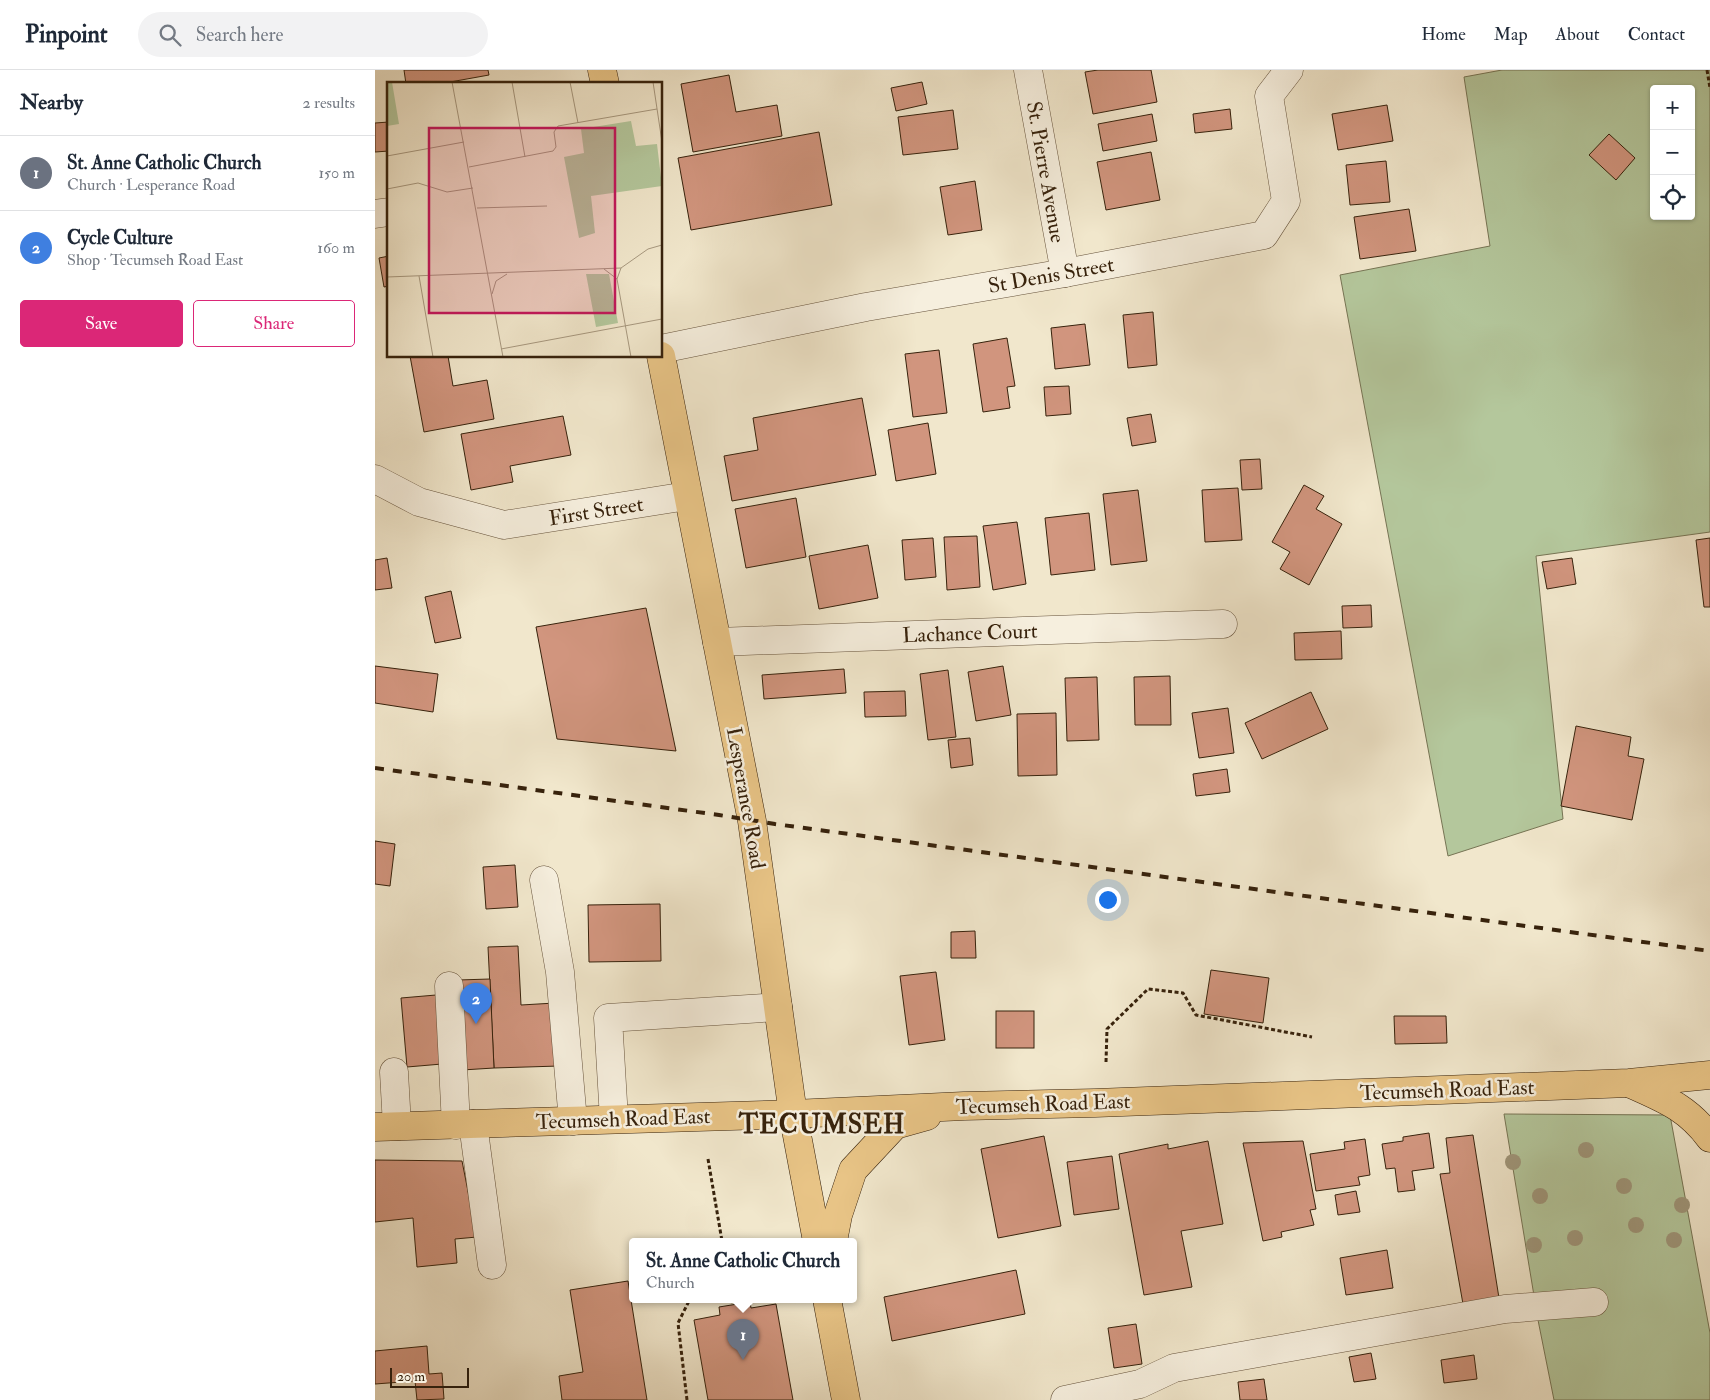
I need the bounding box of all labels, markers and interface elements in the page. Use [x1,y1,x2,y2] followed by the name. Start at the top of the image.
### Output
[138,12,488,57] search box
[25,19,108,50] text: Pinpoint
[156,21,184,49] icon: search
[196,23,283,47] text: Search here
[1421,23,1466,46] text: Home
[1494,23,1528,46] text: Map
[1556,23,1600,46] text: About
[1628,23,1685,46] text: Contact
[387,82,663,358] inset map
[1650,85,1695,220] map controls
[1650,85,1695,130] button: +
[20,89,83,116] text: Nearby
[302,93,355,113] text: 2 results
[1020,99,1071,245] street label: St. Pierre Avenue
[1650,130,1695,175] button: −
[67,151,262,175] text: St. Anne Catholic Church
[33,163,39,183] text: 1
[318,163,355,183] text: 150 m
[67,175,235,195] text: Church · Lesperance Road
[1650,175,1695,220] button: locate
[67,226,173,250] text: Cycle Culture
[32,238,40,258] text: 2
[317,238,355,258] text: 160 m
[67,250,243,270] text: Shop · Tecumseh Road East
[986,251,1116,300] street label: St Denis Street
[20,300,183,347] button: Save
[193,300,355,347] button: Share
[547,491,646,532] street label: First Street
[902,618,1038,649] street label: Lachance Court
[720,725,771,872] street label: Lesperance Road
[1095,887,1121,913] your location
[460,983,492,1024] pin: 2
[1359,1074,1535,1107] street label: Tecumseh Road East
[955,1088,1131,1121] street label: Tecumseh Road East
[535,1103,711,1136] street label: Tecumseh Road East
[738,1109,905,1141] district label: TECUMSEH
[629,1238,857,1303] popup
[646,1249,840,1273] text: St. Anne Catholic Church
[646,1273,695,1293] text: Church
[727,1319,759,1360] pin: 1
[390,1365,469,1388] scale bar
[397,1368,425,1385] text: 20 m

